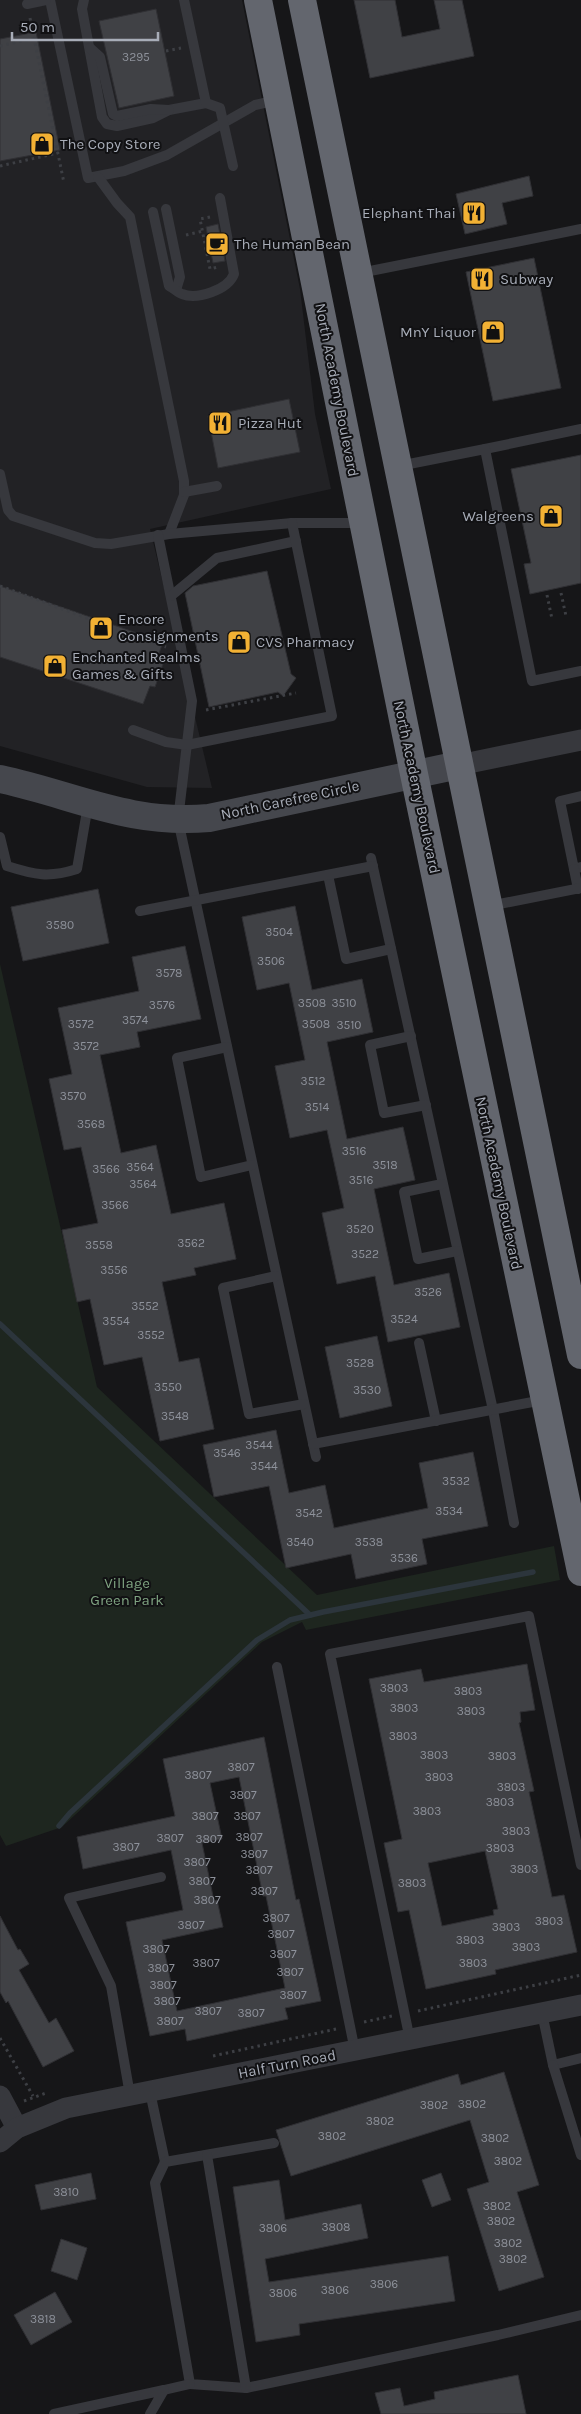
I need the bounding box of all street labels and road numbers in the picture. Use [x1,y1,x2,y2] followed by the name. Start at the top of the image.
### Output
[311,302,363,478] street label: North Academy Boulevard
[390,699,444,875] street label: North Academy Boulevard
[219,777,361,823] street label: North Carefree Circle
[472,1095,526,1271] street label: North Academy Boulevard
[237,2046,337,2082] street label: Half Turn Road

